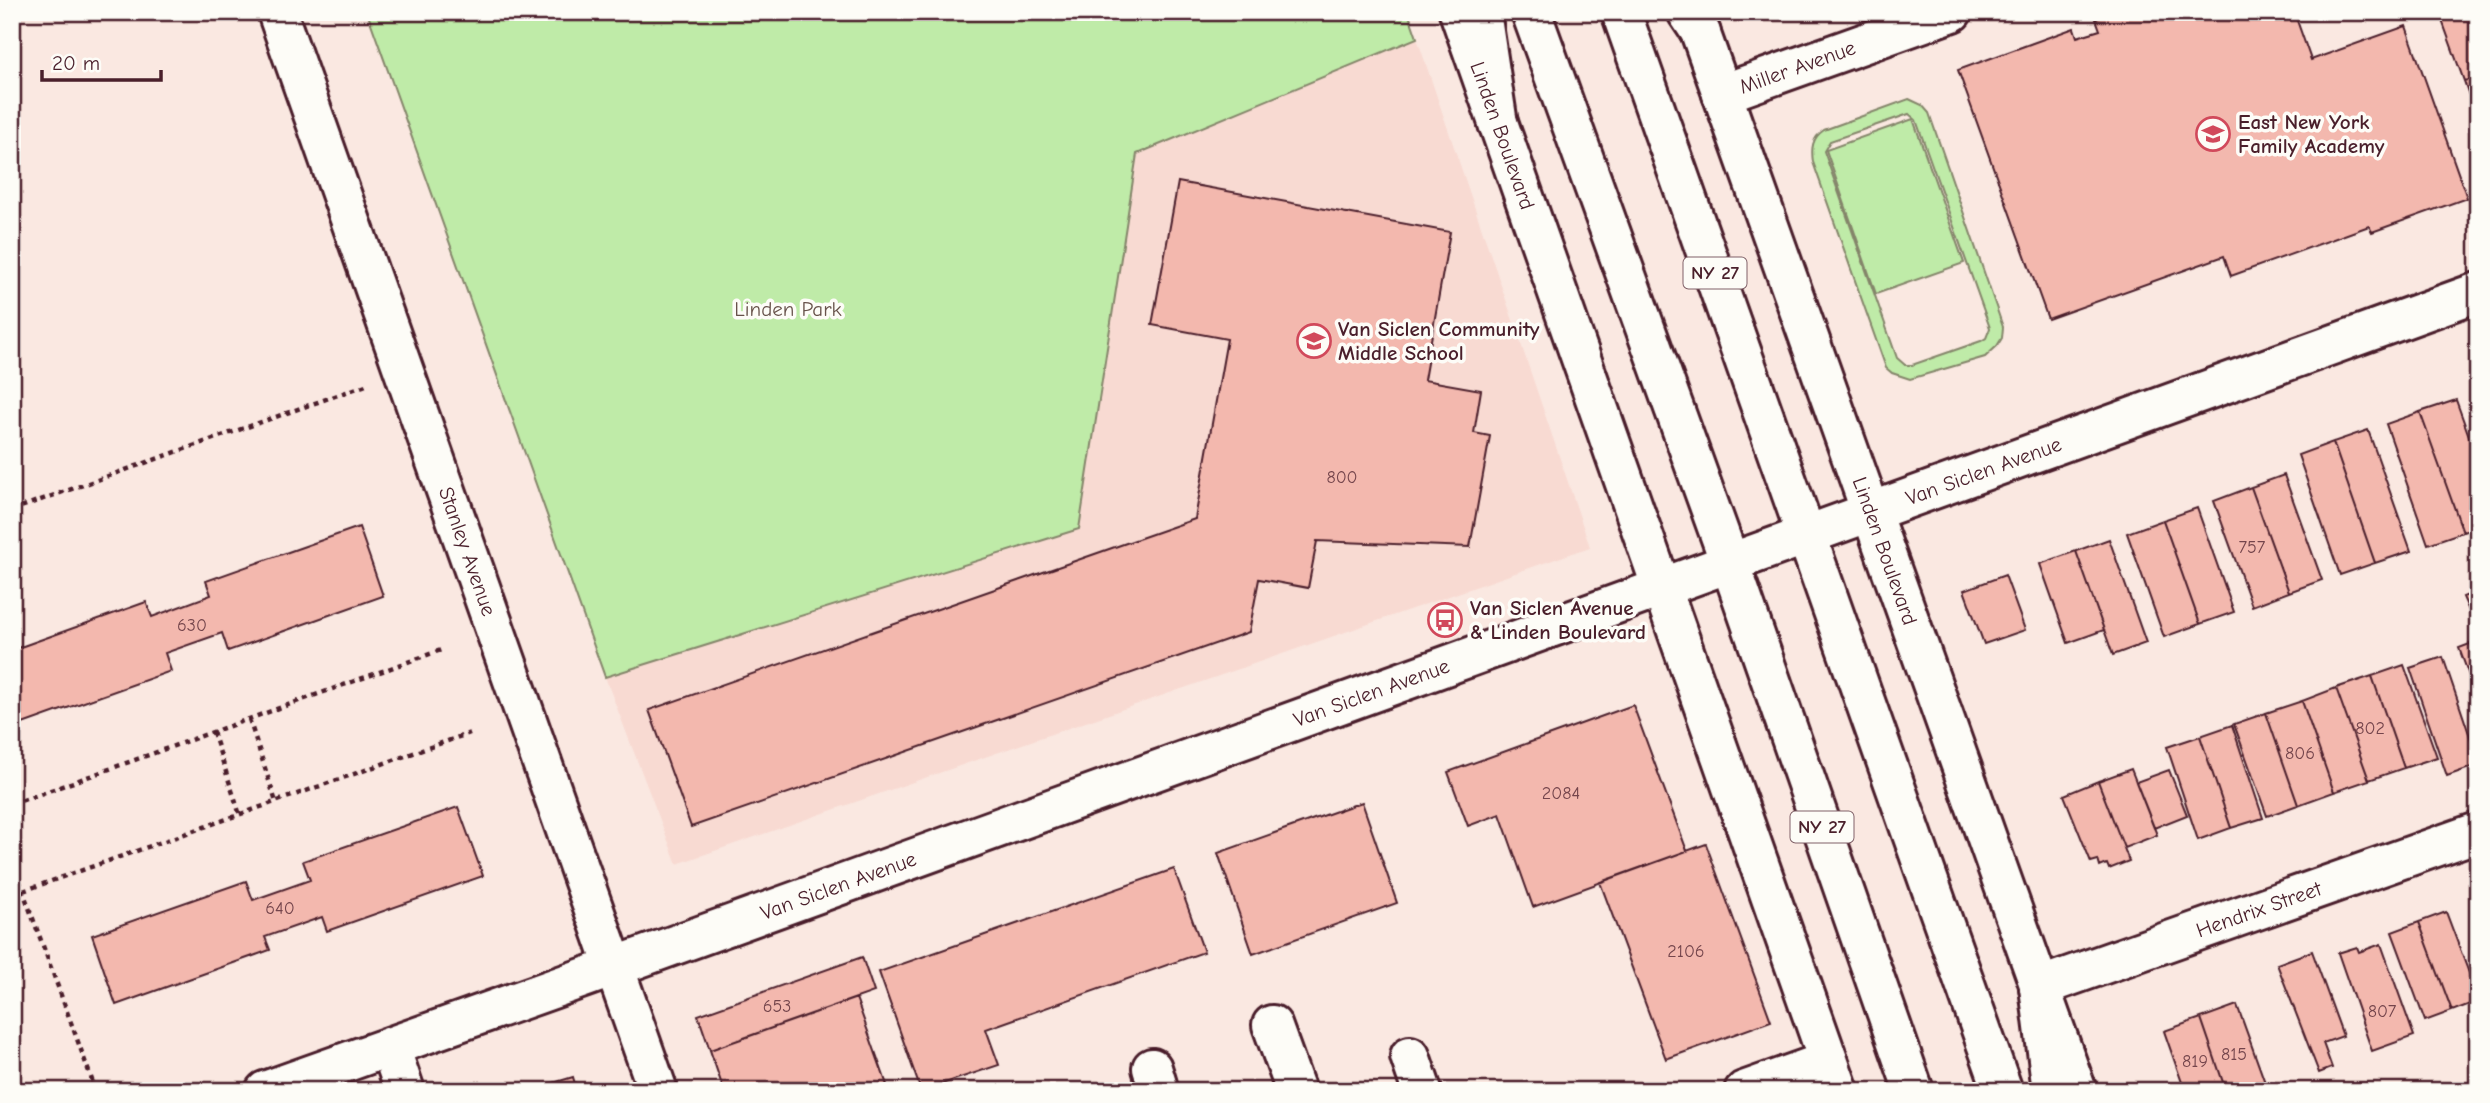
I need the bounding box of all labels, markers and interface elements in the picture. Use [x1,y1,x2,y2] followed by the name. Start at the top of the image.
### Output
[1736,35,1859,99] street label: Miller Avenue
[42,38,161,82] scale bar
[52,51,100,75] text: 20 m
[1465,58,1540,213] street label: Linden Boulevard
[2238,110,2385,158] place label: East New York Family Academy
[2194,115,2232,153] school or university icon: East New York Family Academy
[1684,258,1746,288] road number: NY 27
[734,297,842,321] park label: Linden Park
[1338,317,1540,365] place label: Van Siclen Community Middle School
[1295,322,1333,360] school or university icon: Van Siclen Community Middle School
[1902,432,2065,510] street label: Van Siclen Avenue
[1326,467,1358,488] house number: 800
[1847,474,1922,628] street label: Linden Boulevard
[434,484,501,619] street label: Stanley Avenue
[2239,537,2266,558] house number: 757
[1470,596,1646,644] place label: Van Siclen Avenue & Linden Boulevard
[1426,601,1464,639] bus stop icon: Van Siclen Avenue & Linden Boulevard
[177,615,207,636] house number: 630
[1290,654,1453,732] street label: Van Siclen Avenue
[2355,718,2385,739] house number: 802
[2285,743,2315,764] house number: 806
[1542,783,1580,804] house number: 2084
[1790,812,1854,842] road number: NY 27
[757,847,919,925] street label: Van Siclen Avenue
[2193,876,2325,943] street label: Hendrix Street
[265,898,295,919] house number: 640
[1667,941,1705,962] house number: 2106
[763,996,791,1017] house number: 653
[2368,1001,2397,1022] house number: 807
[2221,1044,2247,1065] house number: 815
[2182,1051,2208,1072] house number: 819

